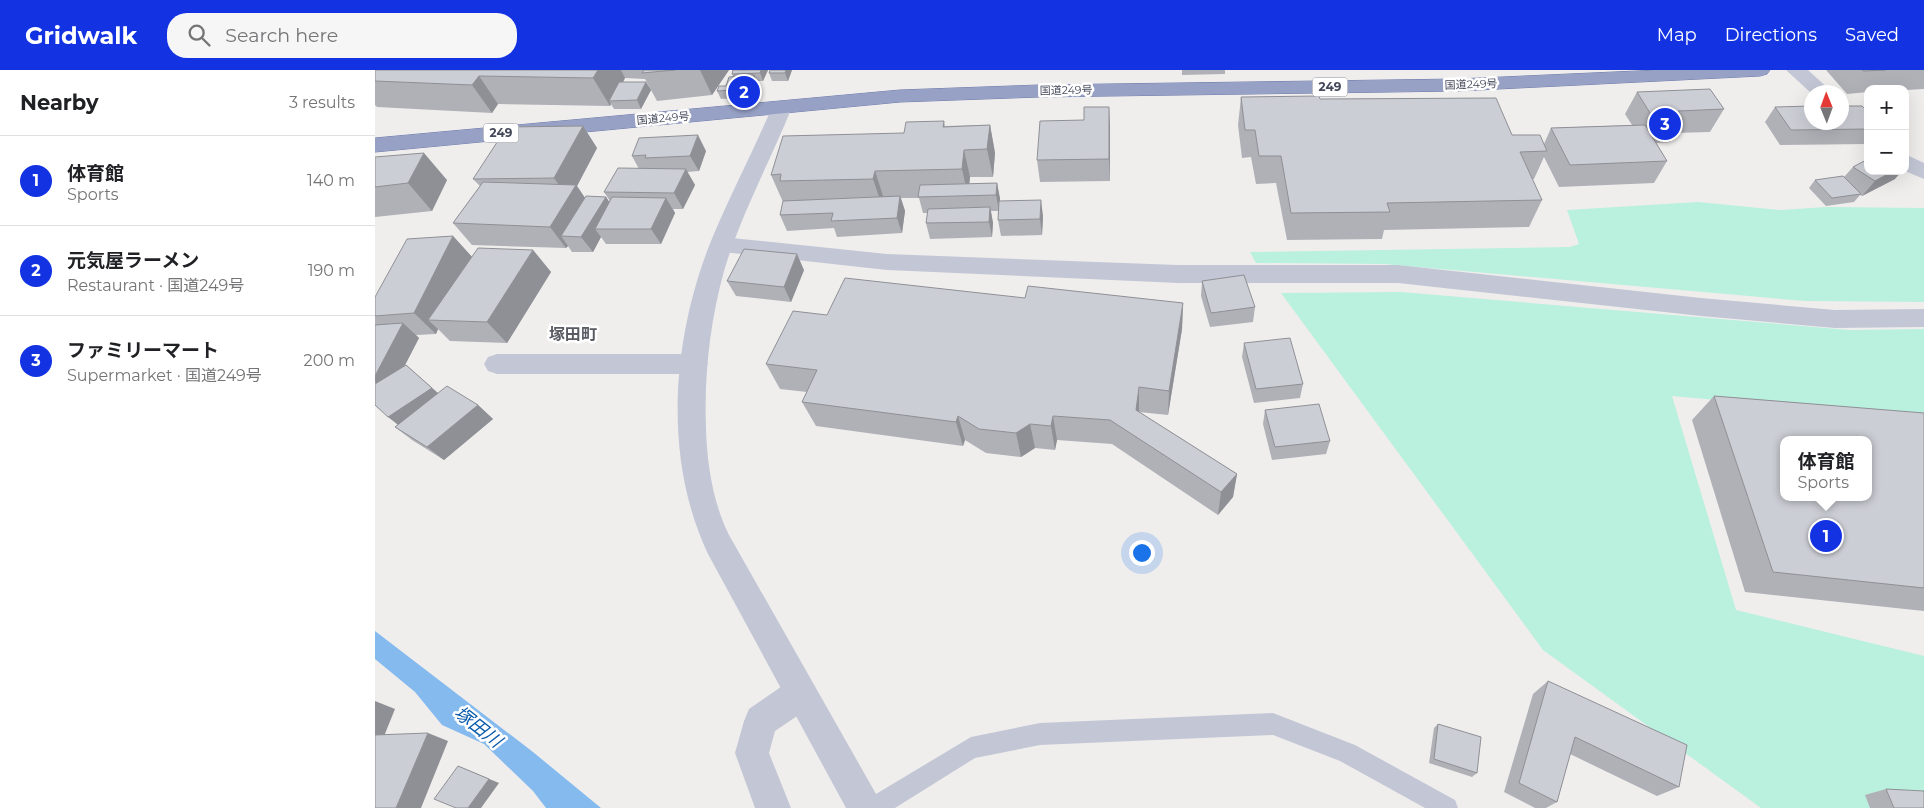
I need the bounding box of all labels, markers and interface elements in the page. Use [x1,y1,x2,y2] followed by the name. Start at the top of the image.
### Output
[167,13,517,58] search box
[25,21,137,50] text: Gridwalk
[185,21,213,49] icon: search
[225,24,338,47] text: Search here
[1657,24,1697,46] text: Map
[1725,24,1817,46] text: Directions
[1845,24,1899,46] text: Saved
[728,73,760,111] pin: 2
[1444,76,1498,92] street label: 国道249号
[1313,78,1347,96] road number: 249
[1039,83,1093,97] street label: 国道249号
[1804,85,1849,130] north arrow
[1864,85,1909,175] map controls
[1864,85,1909,130] button: +
[20,90,99,115] text: Nearby
[289,93,355,112] text: 3 results
[1649,105,1681,143] pin: 3
[636,109,690,127] street label: 国道249号
[483,124,519,142] road number: 249
[1864,130,1909,175] button: −
[67,162,124,185] text: 体育館
[33,171,39,190] text: 1
[307,171,355,190] text: 140 m
[67,185,119,204] text: Sports
[67,249,199,272] text: 元気屋ラーメン
[31,261,41,280] text: 2
[308,261,355,280] text: 190 m
[67,276,244,295] text: Restaurant · 国道249号
[549,325,597,344] district label: 塚田町
[67,339,219,362] text: ファミリーマート
[31,351,41,370] text: 3
[304,351,355,370] text: 200 m
[67,366,262,385] text: Supermarket · 国道249号
[1780,436,1872,501] popup
[1797,450,1855,473] text: 体育館
[1797,473,1849,492] text: Sports
[1810,517,1842,555] pin: 1
[1129,540,1155,566] your location
[450,702,508,754] water label: 塚田川

